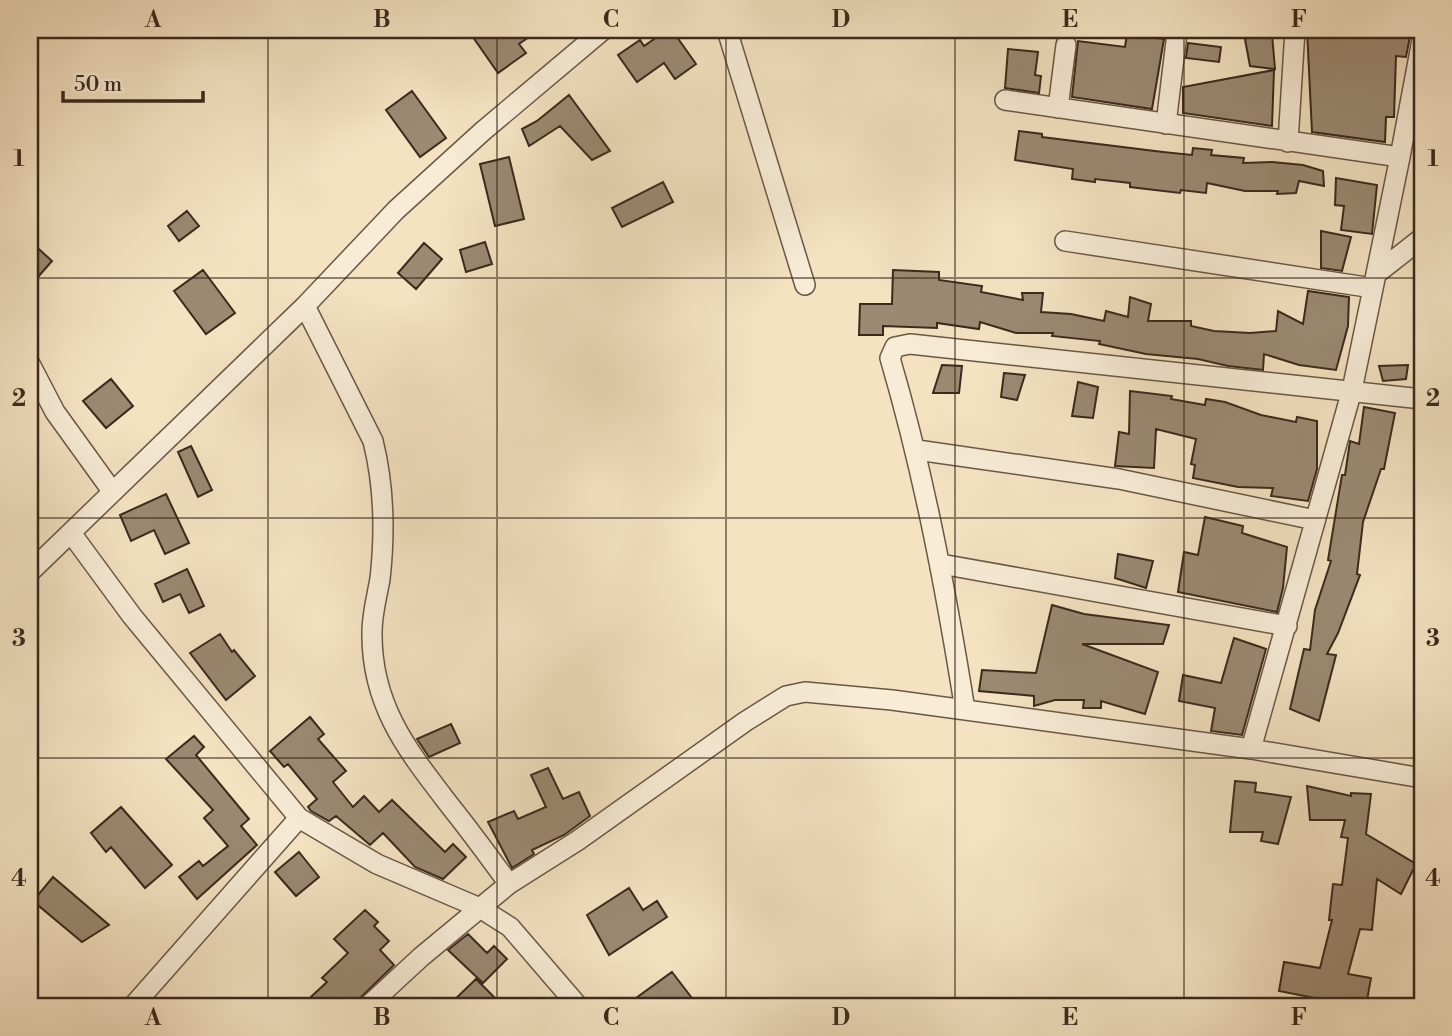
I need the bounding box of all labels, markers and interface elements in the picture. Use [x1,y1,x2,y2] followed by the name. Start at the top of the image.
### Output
[144,6,162,34] text: A
[373,6,391,34] text: B
[603,6,619,34] text: C
[832,6,850,34] text: D
[1062,6,1078,34] text: E
[1291,6,1307,34] text: F
[63,60,203,104] scale bar
[74,72,122,98] text: 50 m
[13,145,25,173] text: 1
[1427,145,1439,173] text: 1
[12,385,26,413] text: 2
[1426,385,1440,413] text: 2
[12,625,26,653] text: 3
[1426,625,1440,653] text: 3
[11,865,27,893] text: 4
[1425,865,1441,893] text: 4
[144,1004,162,1032] text: A
[373,1004,391,1032] text: B
[603,1004,619,1032] text: C
[832,1004,850,1032] text: D
[1062,1004,1078,1032] text: E
[1291,1004,1307,1032] text: F

